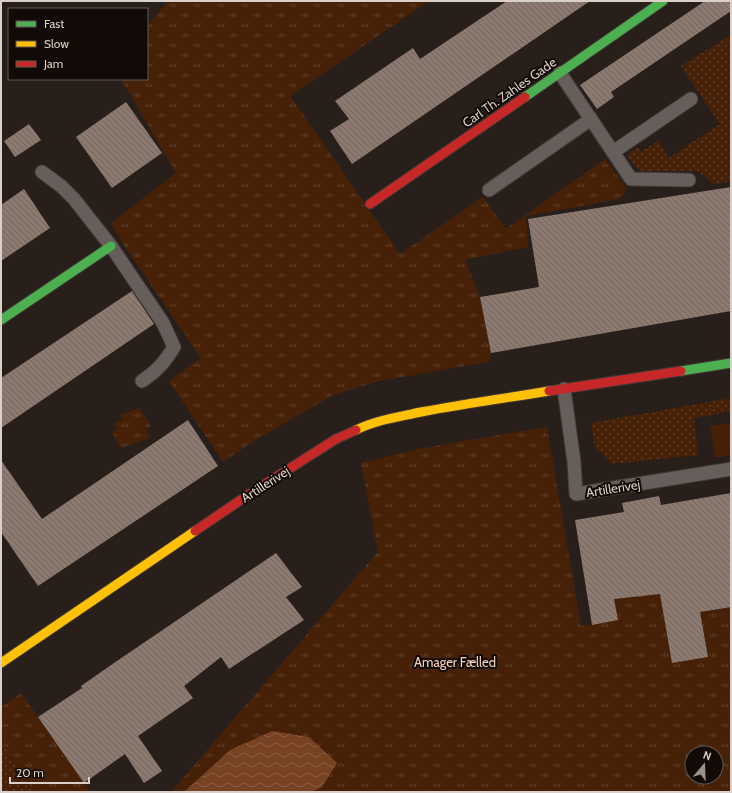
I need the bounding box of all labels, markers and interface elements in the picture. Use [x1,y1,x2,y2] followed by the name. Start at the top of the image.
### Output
[8,8,148,80] legend
[44,16,64,31] text: Fast
[44,36,69,51] text: Slow
[459,53,559,130] street label: Carl Th. Zahles Gade
[43,56,63,71] text: Jam
[238,462,293,506] street label: Artillerivej
[585,476,641,501] street label: Artillerivej
[414,654,496,670] park label: Amager Fælled
[684,745,724,785] north arrow
[701,748,713,763] text: N
[10,759,89,785] scale bar
[16,765,44,780] text: 20 m

